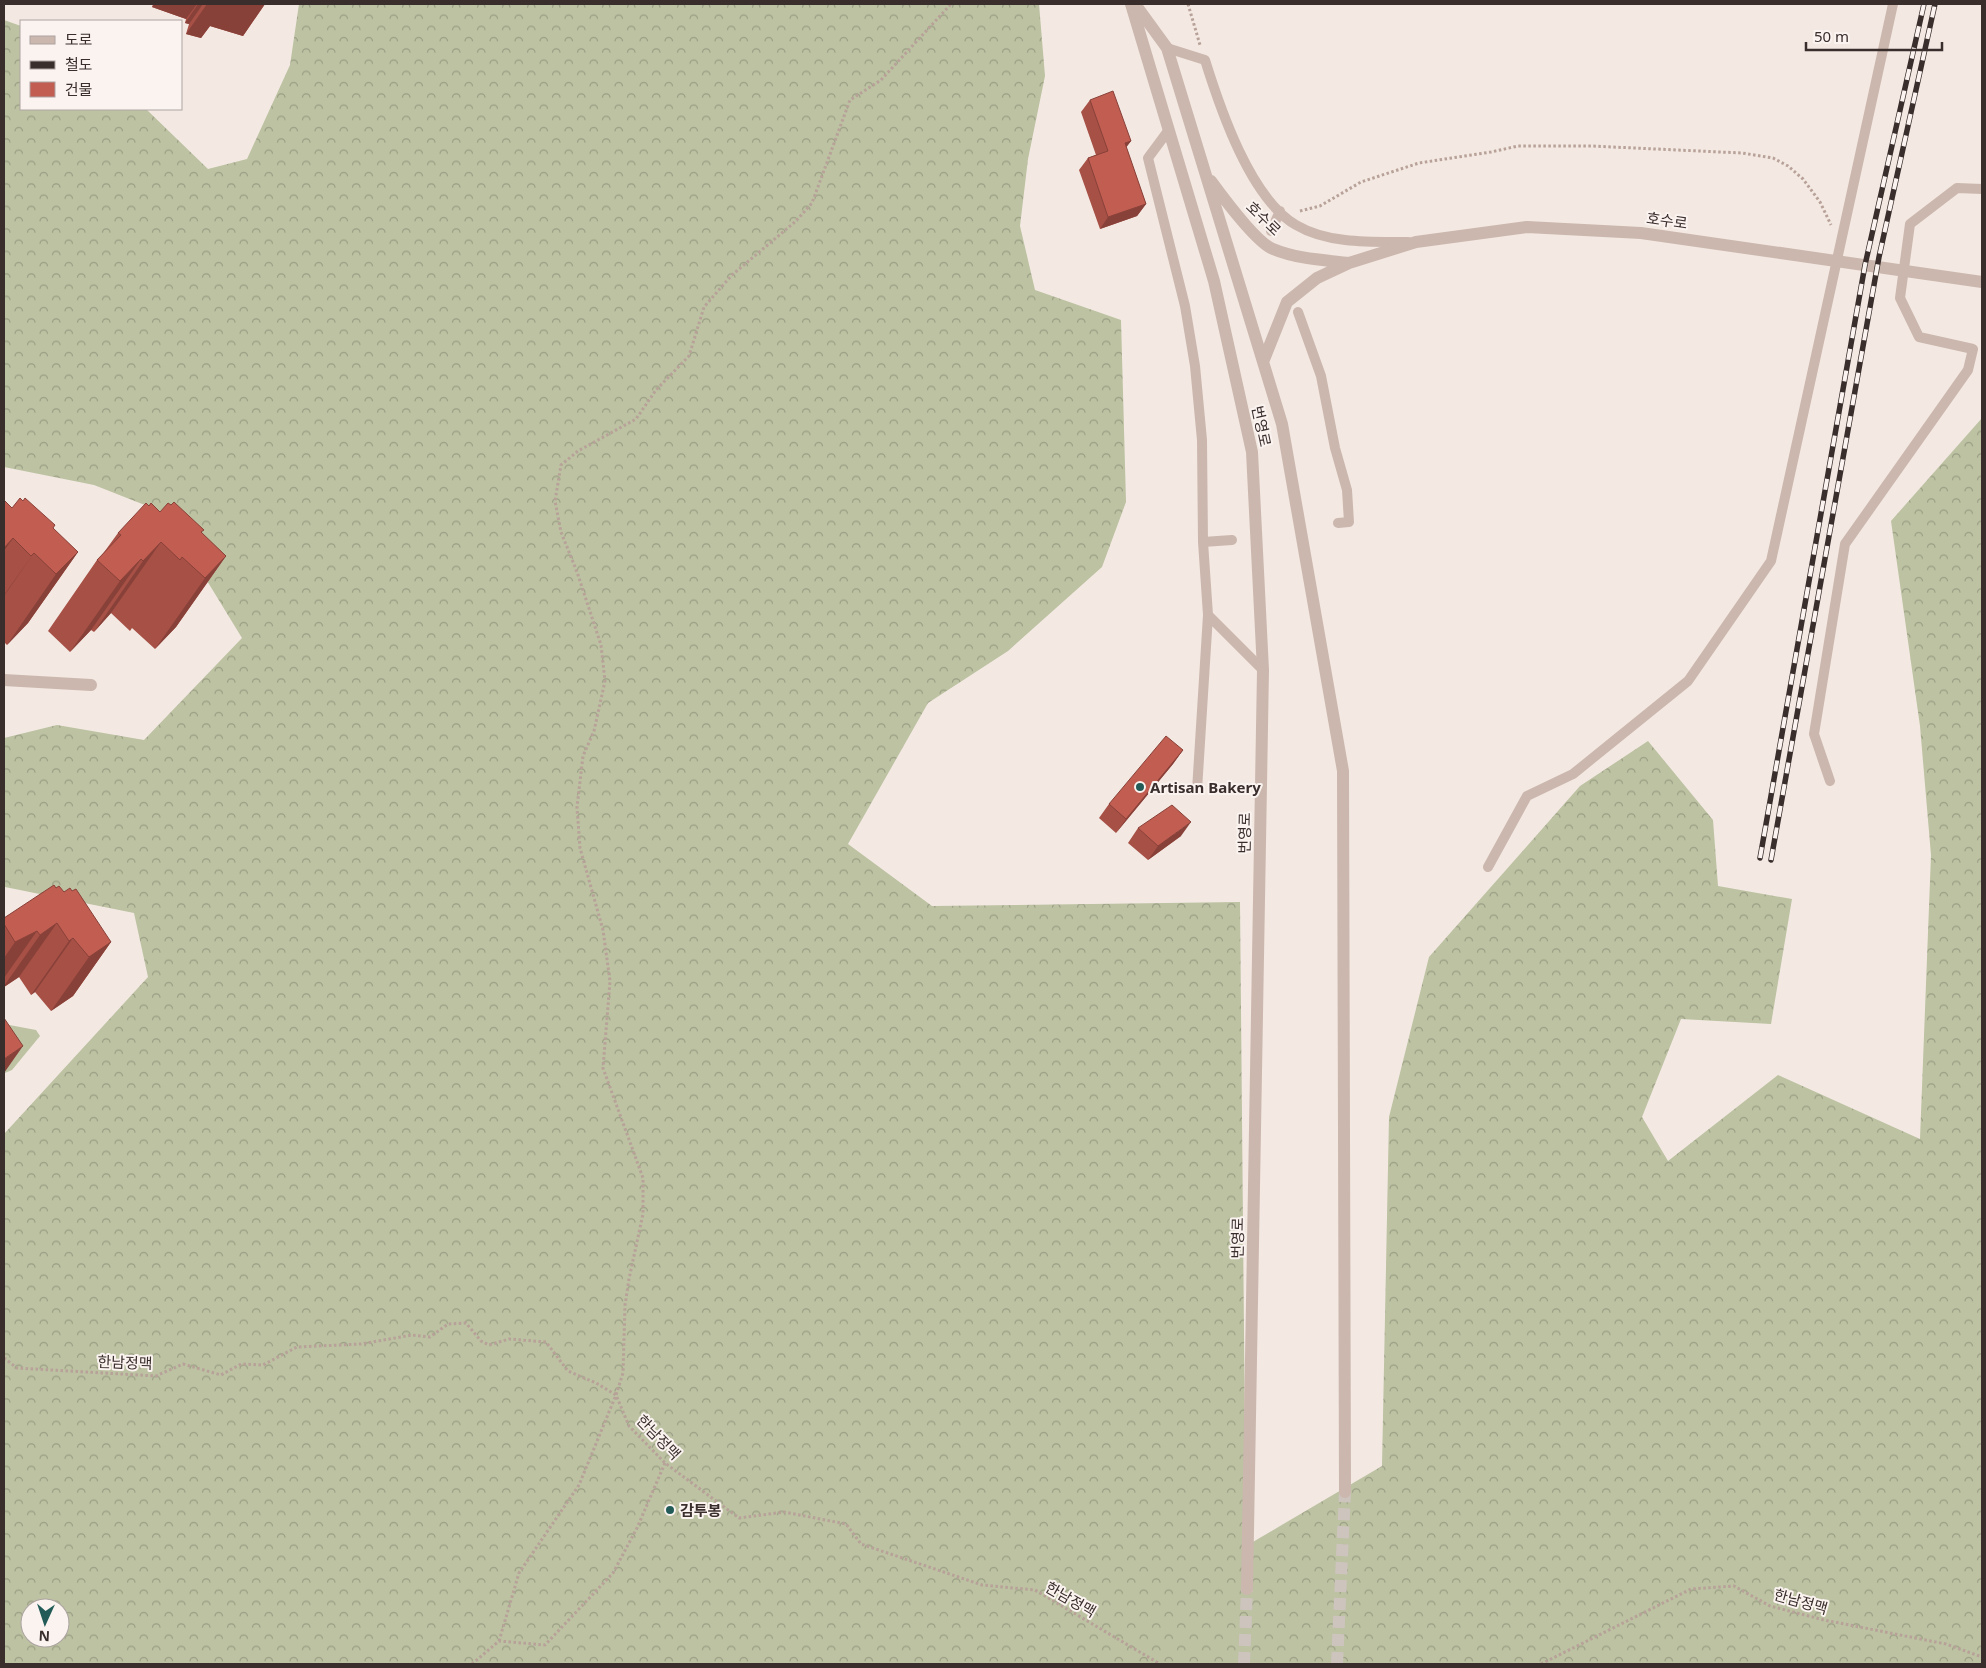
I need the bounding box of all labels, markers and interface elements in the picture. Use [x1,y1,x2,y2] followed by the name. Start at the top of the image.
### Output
[20,20,182,110] legend
[1806,20,1942,52] scale bar
[1814,26,1849,46] text: 50 m
[65,29,93,49] text: 도로
[65,54,93,74] text: 철도
[65,79,93,99] text: 건물
[1242,196,1286,240] street label: 호수로
[1645,207,1689,233] street label: 호수로
[1248,404,1276,448] street label: 번영로
[1150,777,1261,797] place label: Artisan Bakery
[1134,781,1146,793] marker: Artisan Bakery
[1234,812,1254,854] street label: 번영로
[1227,1217,1247,1259] street label: 번영로
[97,1351,153,1373] street label: 한남정맥
[633,1410,685,1464] street label: 한남정맥
[680,1500,722,1520] place label: 감투봉
[664,1504,676,1516] marker: 감투봉
[1042,1577,1100,1621] street label: 한남정맥
[1772,1584,1830,1618] street label: 한남정맥
[20,1598,70,1648] north arrow
[38,1627,50,1646] text: N

